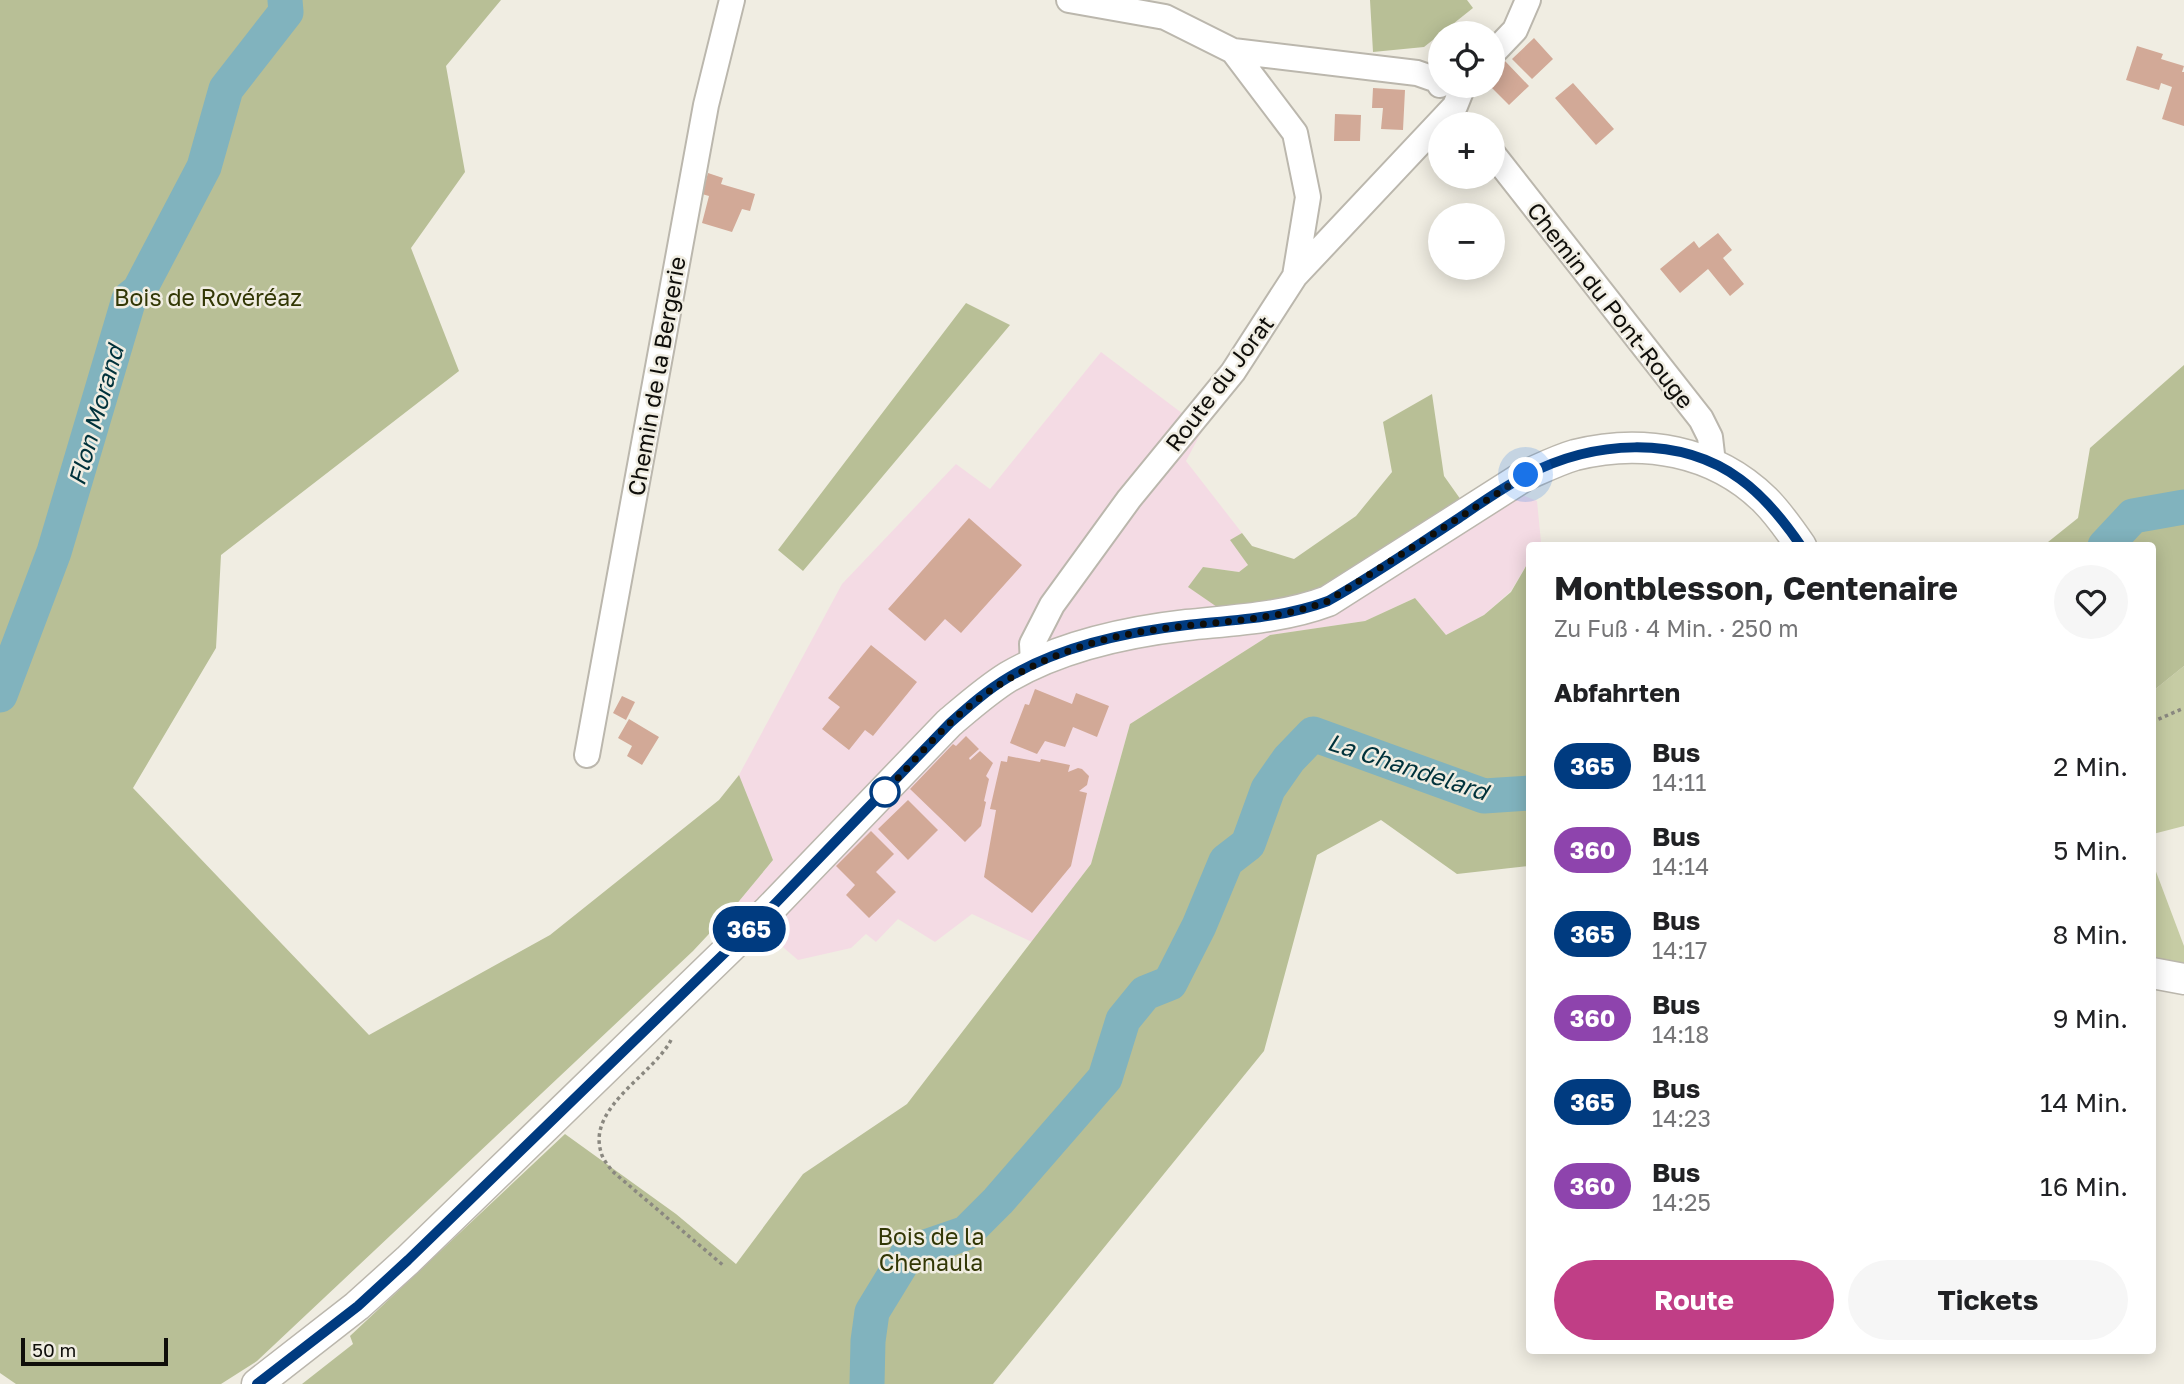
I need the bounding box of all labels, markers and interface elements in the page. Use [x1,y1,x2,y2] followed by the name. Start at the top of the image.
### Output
[1428,21,1505,280] map controls
[1428,21,1505,98] button: locate
[1428,112,1505,189] button: +
[1522,196,1700,414] street label: Chemin du Pont-Rouge
[1428,203,1505,280] button: −
[621,254,691,498] street label: Chemin de la Bergerie
[114,283,302,311] park label: Bois de Rovéréaz
[1159,310,1279,456] street label: Route du Jorat
[61,339,130,488] water label: Flon Morand
[1508,457,1543,492] your location
[2054,565,2128,639] button: heart
[1554,568,1958,607] text: Montblesson, Centenaire
[1554,614,1799,642] text: Zu Fuß · 4 Min. · 250 m
[1554,677,1680,708] text: Abfahrten
[1324,726,1495,807] water label: La Chandelard
[1652,737,1700,768] text: Bus
[1570,751,1615,780] text: 365
[2053,751,2128,782] text: 2 Min.
[1652,768,1706,796] text: 14:11
[870,777,900,807] unlabelled marker
[1652,821,1700,852] text: Bus
[1570,835,1615,864] text: 360
[2053,835,2128,866] text: 5 Min.
[1652,852,1709,880] text: 14:14
[1652,905,1700,936] text: Bus
[709,906,789,952] line badge: 365
[727,914,771,943] text: 365
[1570,919,1615,948] text: 365
[2053,919,2128,950] text: 8 Min.
[1652,936,1707,964] text: 14:17
[1652,989,1700,1020] text: Bus
[1570,1003,1615,1032] text: 360
[2053,1003,2128,1034] text: 9 Min.
[1652,1020,1709,1048] text: 14:18
[1652,1073,1700,1104] text: Bus
[1570,1087,1615,1116] text: 365
[2040,1087,2128,1118] text: 14 Min.
[1652,1104,1711,1132] text: 14:23
[1652,1157,1700,1188] text: Bus
[1570,1171,1615,1200] text: 360
[2040,1171,2128,1202] text: 16 Min.
[1652,1188,1711,1216] text: 14:25
[878,1222,984,1276] park label: Bois de la Chenaula
[1554,1260,1834,1340] button: Route
[1848,1260,2128,1340] button: Tickets
[21,1335,168,1367] scale bar
[32,1338,76,1361] text: 50 m

